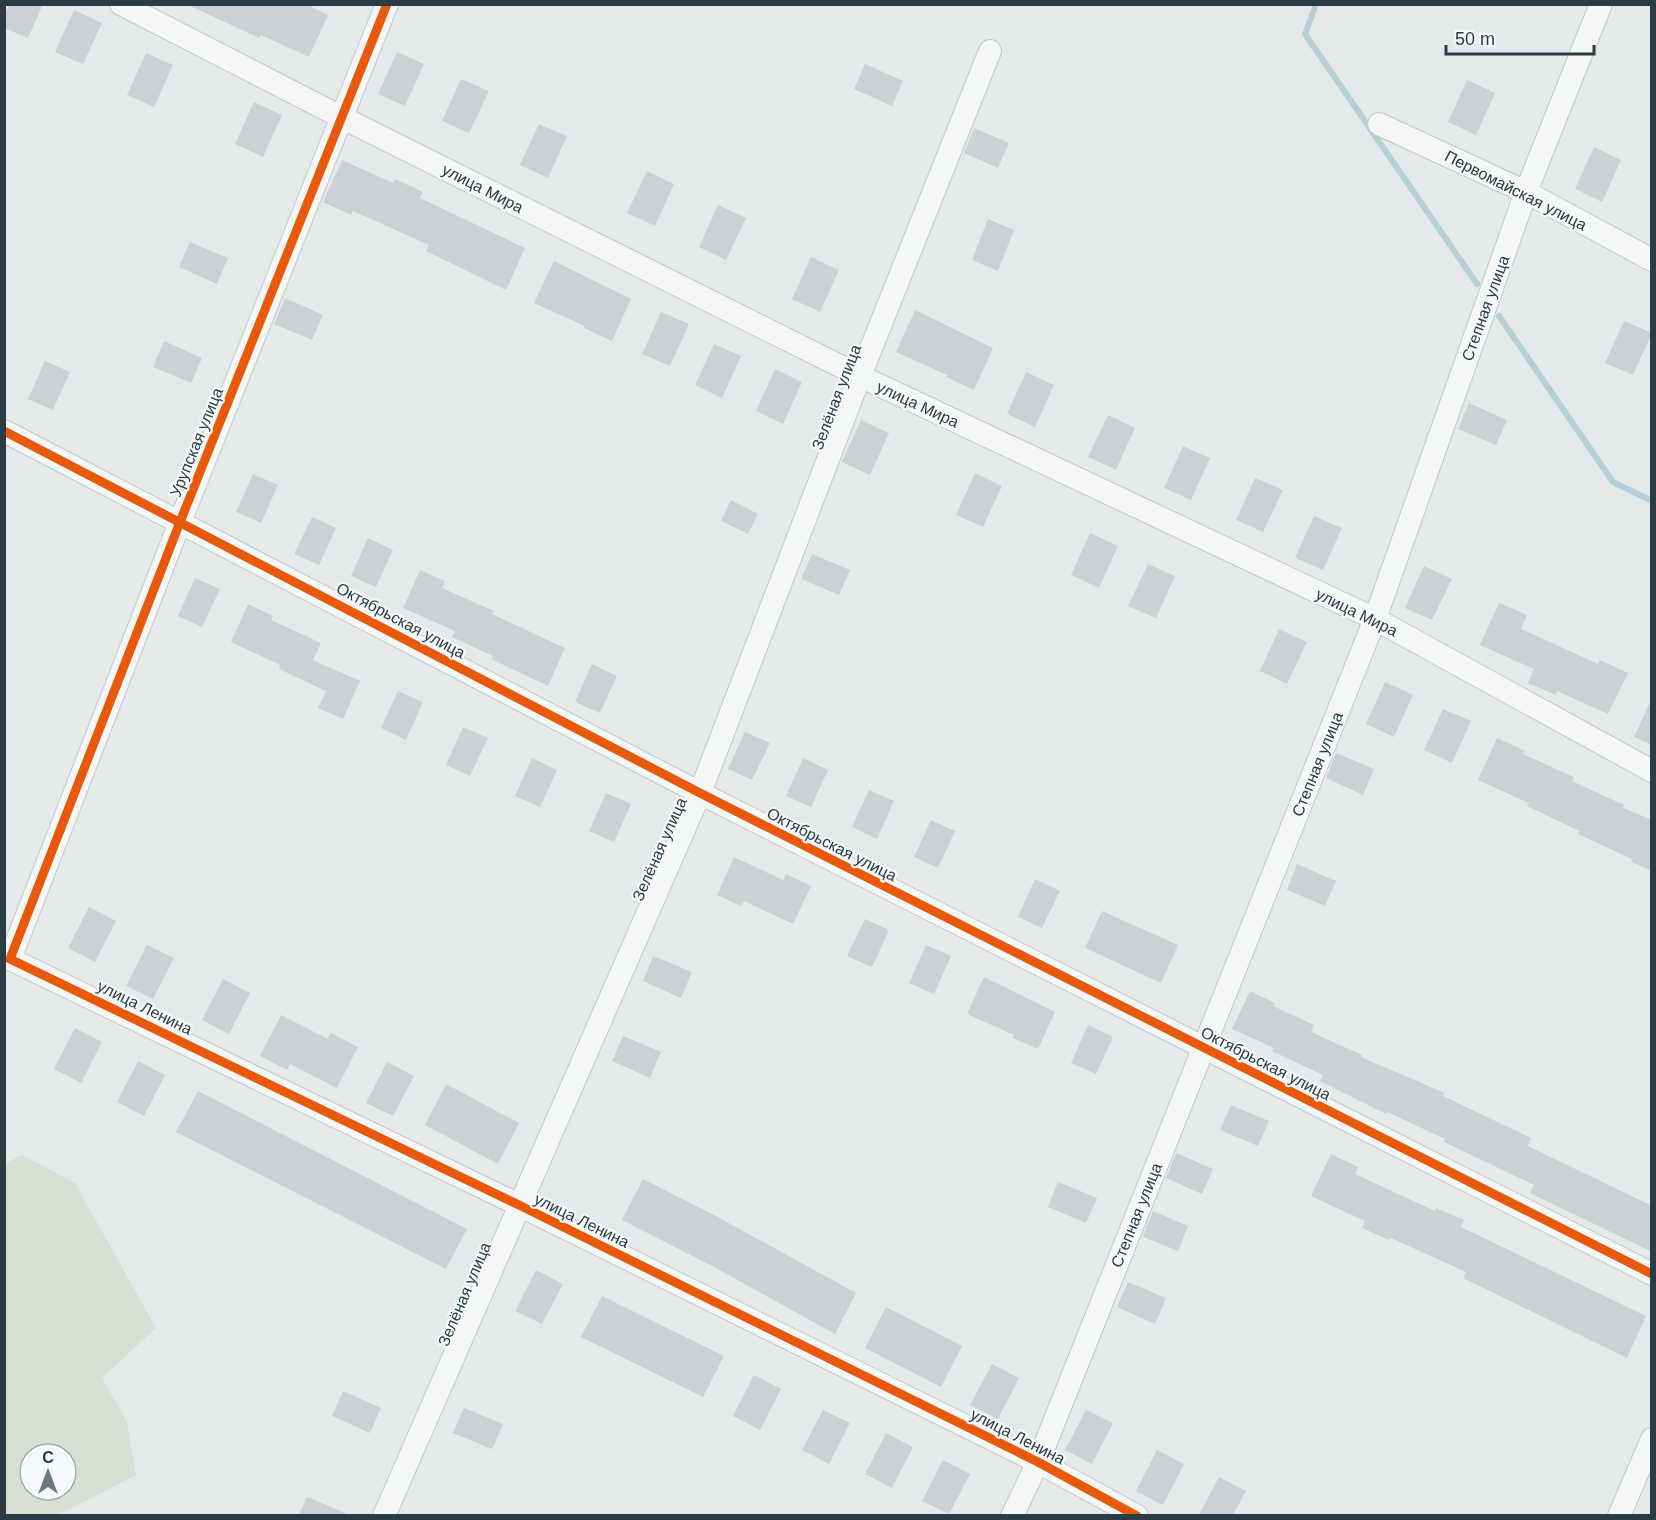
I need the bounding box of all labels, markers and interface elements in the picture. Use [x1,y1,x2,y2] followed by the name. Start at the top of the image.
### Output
[1446,18,1594,56] scale bar
[1455,29,1495,49] text: 50 m
[1442,147,1590,234] street label: Первомайская улица
[439,161,526,216] street label: улица Мира
[1458,253,1512,363] street label: Степная улица
[809,342,864,452] street label: Зелёная улица
[874,378,962,431] street label: улица Мира
[167,385,226,499] street label: Урупская улица
[333,579,468,662] street label: Октябрьская улица
[1313,585,1400,640] street label: улица Мира
[1289,709,1346,819] street label: Степная улица
[629,795,690,903] street label: Зелёная улица
[764,804,900,885] street label: Октябрьская улица
[95,977,195,1038] street label: улица Ленина
[1198,1023,1334,1104] street label: Октябрьская улица
[1108,1160,1165,1270] street label: Степная улица
[532,1190,632,1251] street label: улица Ленина
[435,1240,494,1349] street label: Зелёная улица
[968,1405,1068,1468] street label: улица Ленина
[18,1442,78,1502] north arrow
[42,1449,54,1466] text: С

